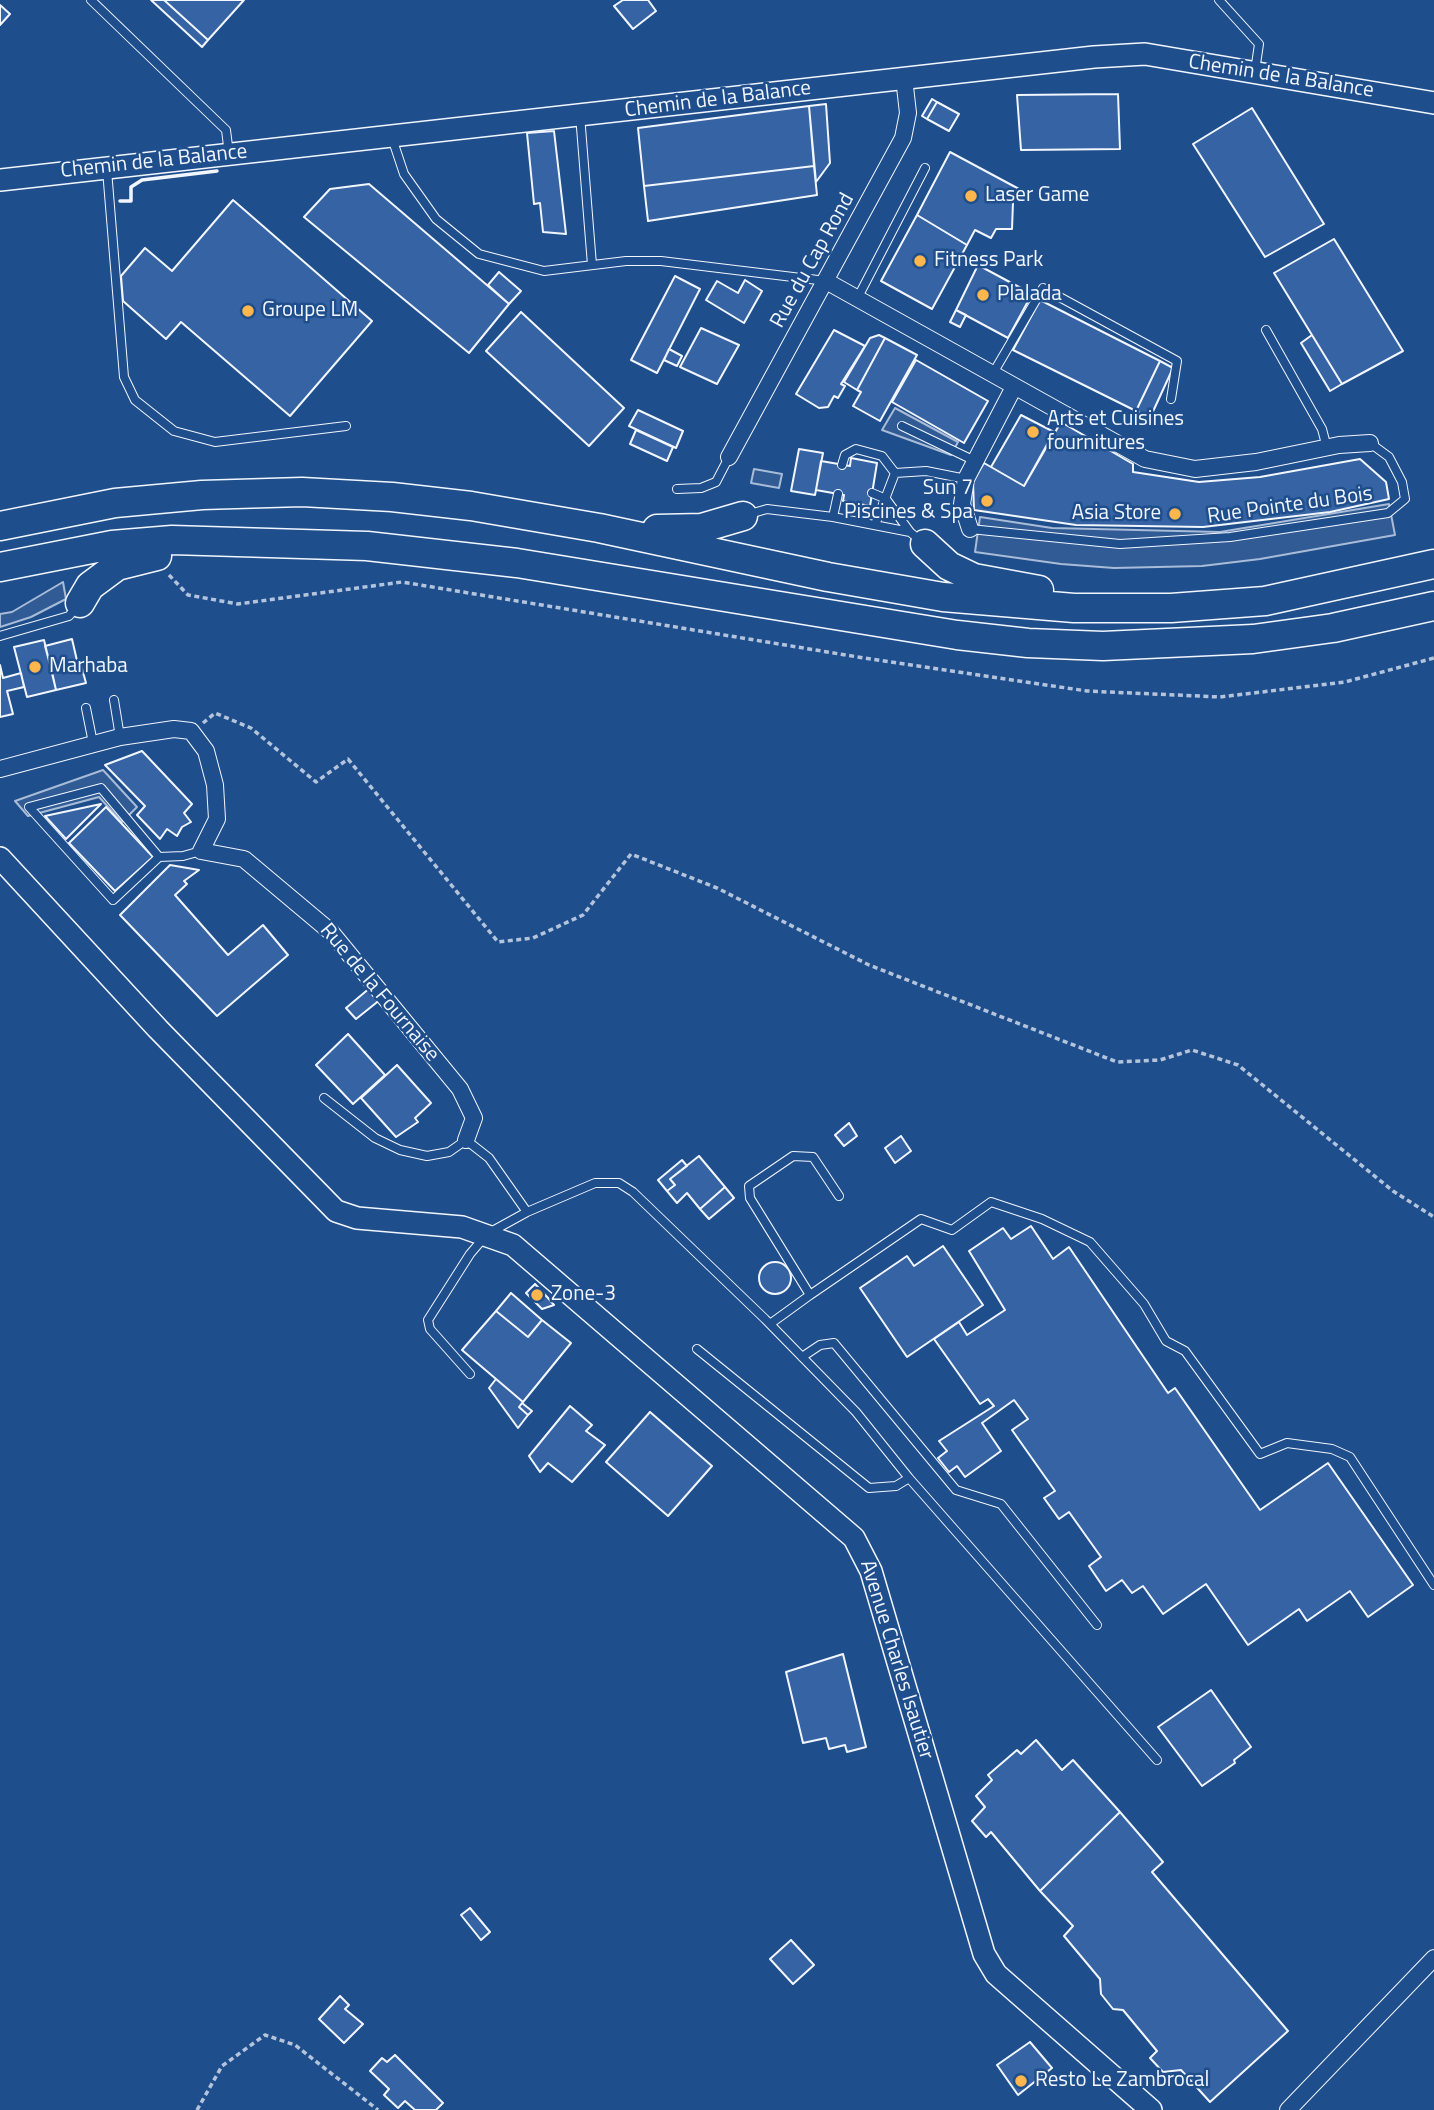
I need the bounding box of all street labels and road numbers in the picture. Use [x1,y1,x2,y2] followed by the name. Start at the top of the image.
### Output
[1186,50,1376,104] street label: Chemin de la Balance
[623,76,813,124] street label: Chemin de la Balance
[59,140,249,184] street label: Chemin de la Balance
[766,189,860,333] street label: Rue du Cap Rond
[1206,482,1374,530] street label: Rue Pointe du Bois
[314,919,444,1067] street label: Rue de la Fournaise
[854,1557,938,1763] street label: Avenue Charles Isautier

